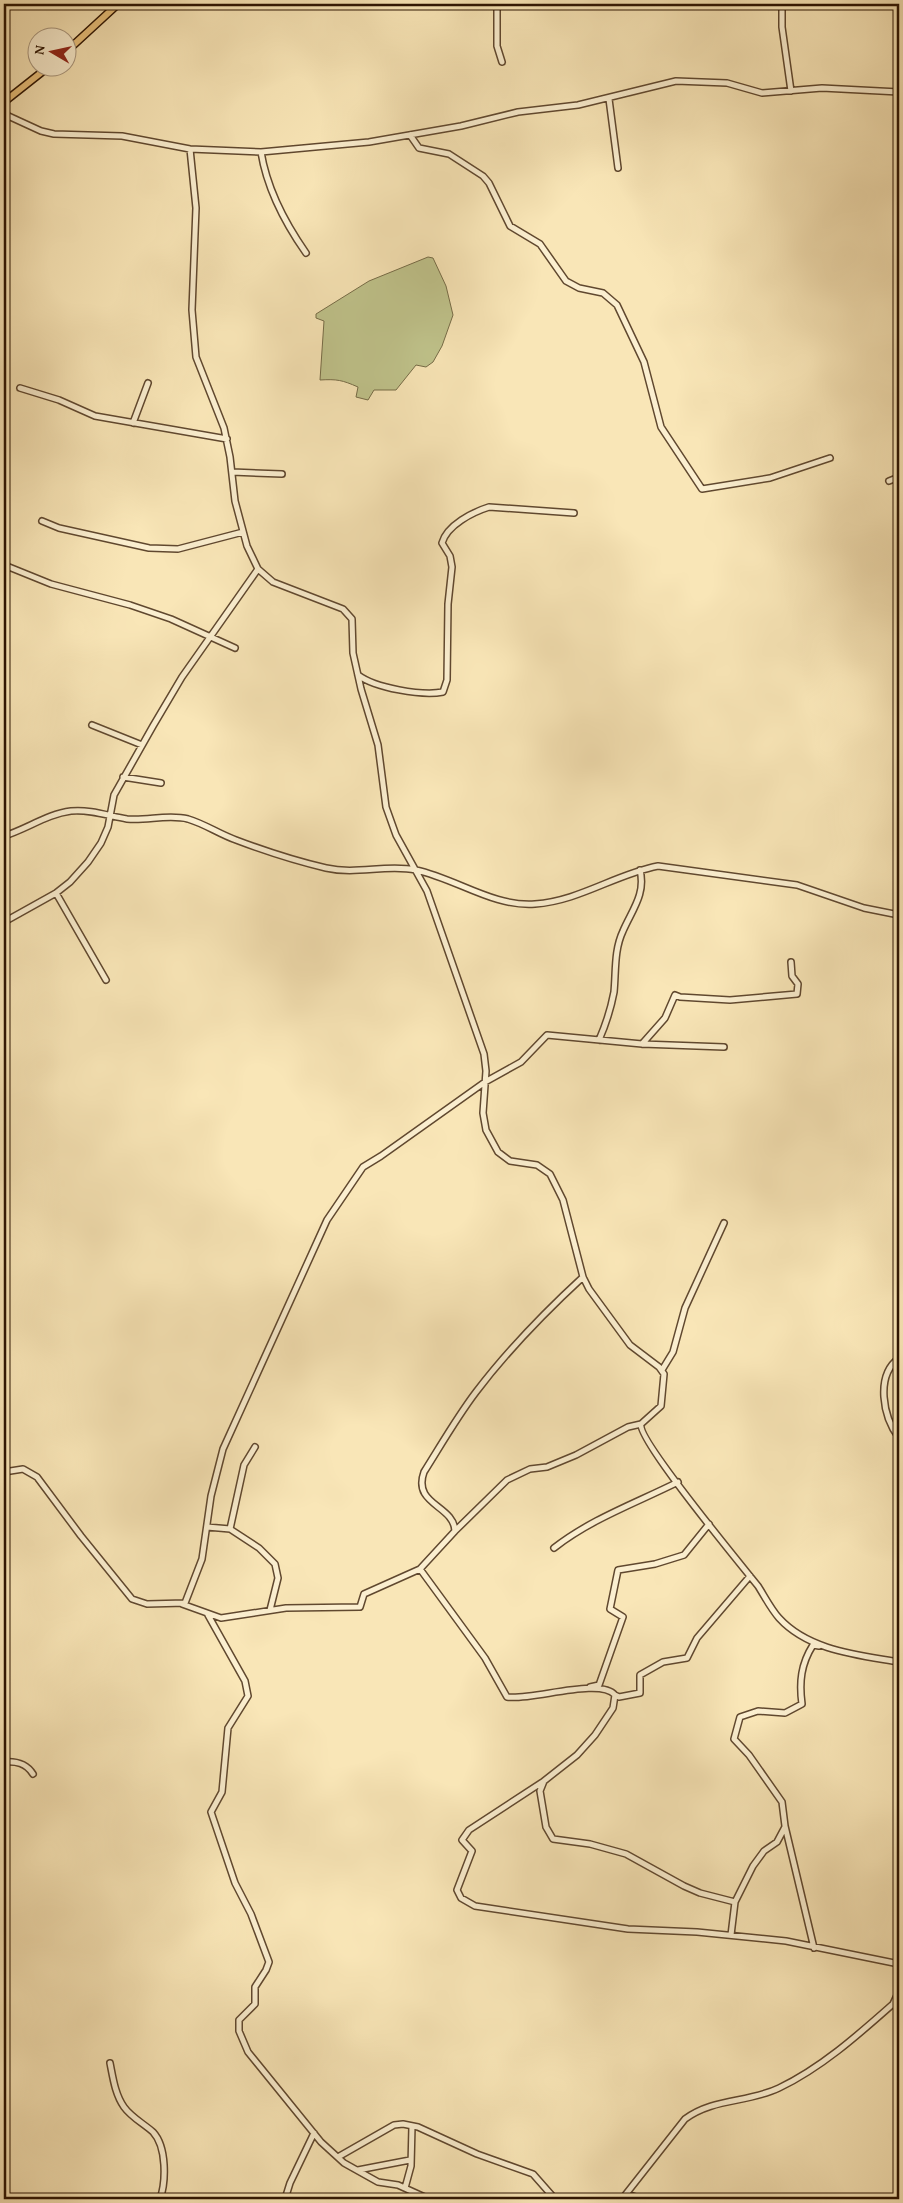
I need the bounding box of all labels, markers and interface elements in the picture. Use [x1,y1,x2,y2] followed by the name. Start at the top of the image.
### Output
[28,28,78,78] north arrow
[29,43,50,56] text: N

